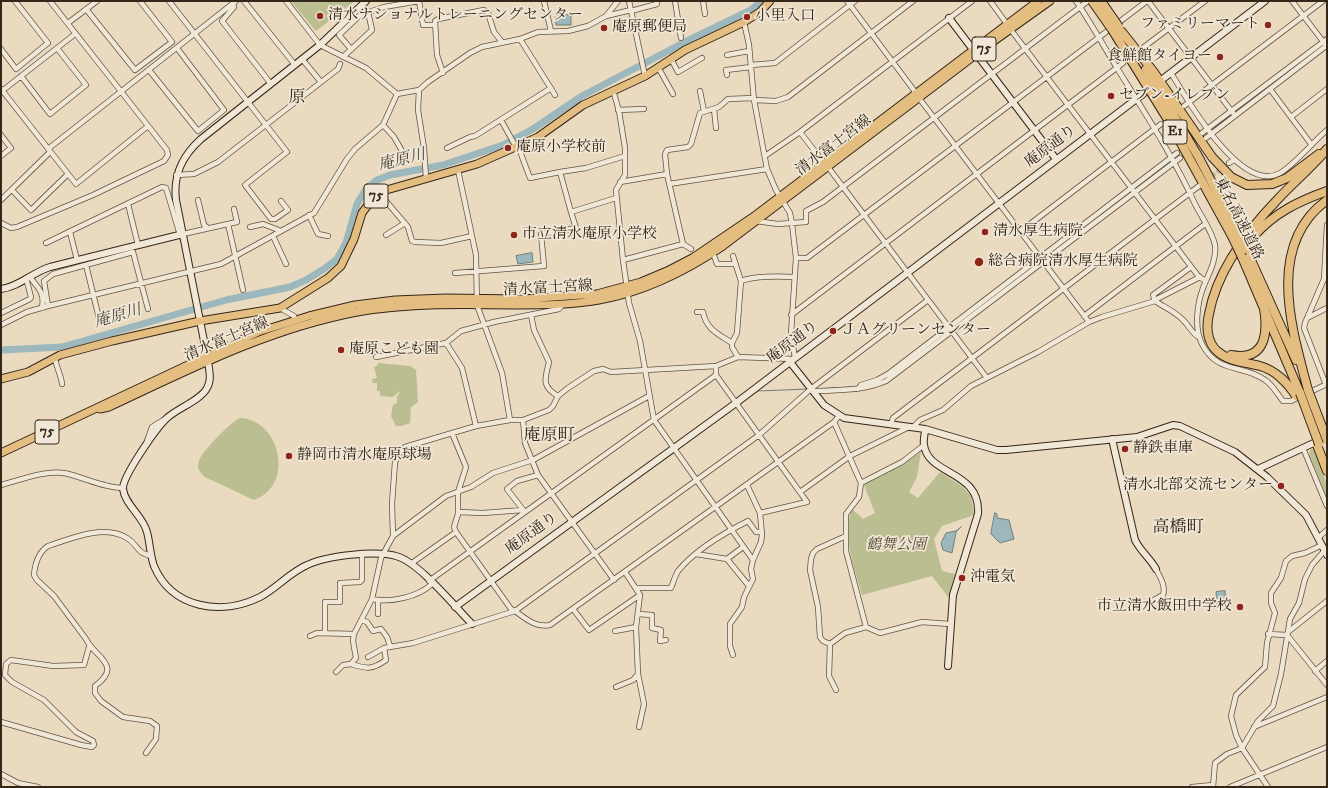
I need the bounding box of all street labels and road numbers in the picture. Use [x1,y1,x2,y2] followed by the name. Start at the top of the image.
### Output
[972,37,996,61] road number: 75
[793,112,875,180] street label: 清水富士宮線
[1163,120,1187,144] road number: E1
[1022,122,1080,172] street label: 庵原通り
[1210,175,1266,263] street label: 東名高速道路
[364,184,388,208] road number: 75
[503,278,593,300] street label: 清水富士宮線
[182,314,272,366] street label: 清水富士宮線
[764,318,822,368] street label: 庵原通り
[35,420,59,444] road number: 75
[502,509,562,559] street label: 庵原通り

